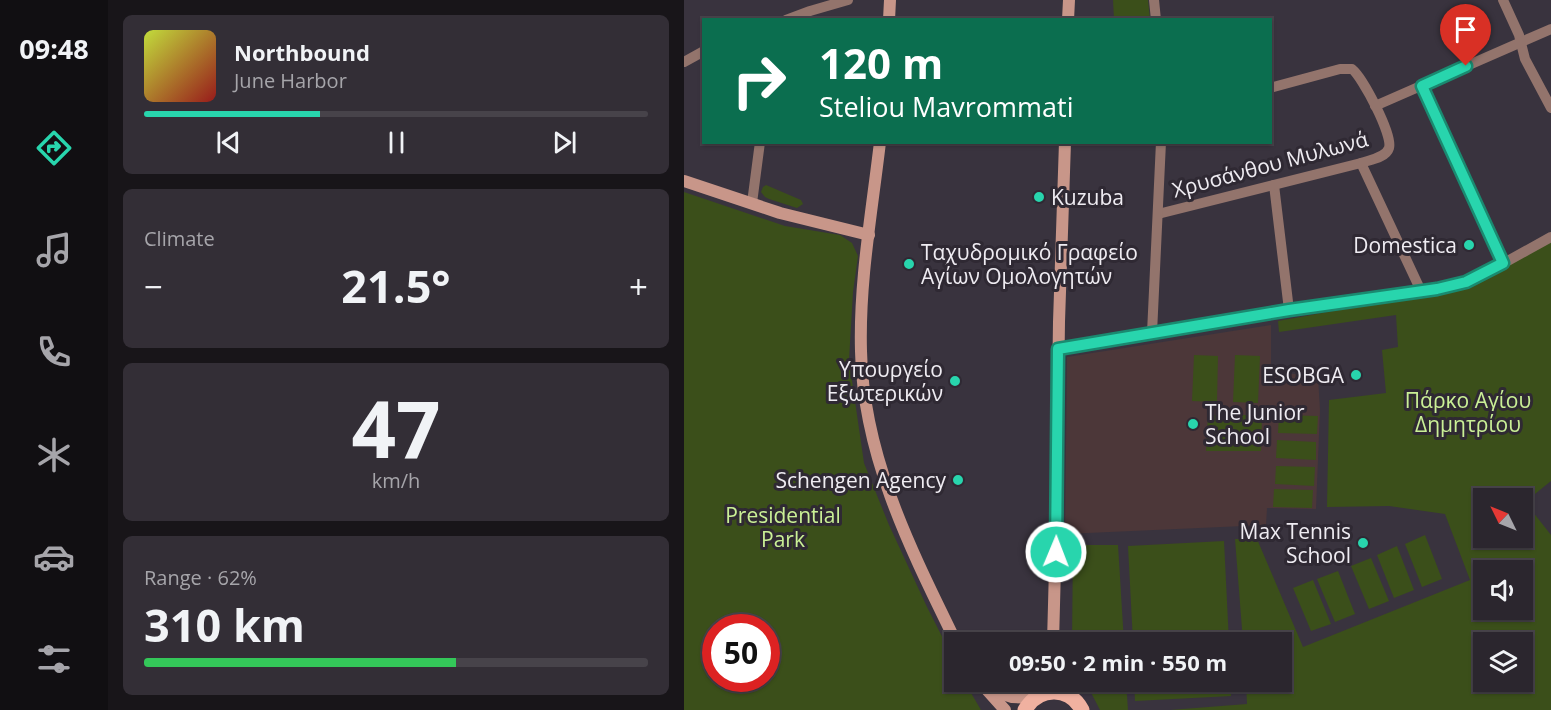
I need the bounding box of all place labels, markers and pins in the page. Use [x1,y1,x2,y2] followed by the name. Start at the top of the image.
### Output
[1440,4,1491,66] pin
[1051,183,1124,211] place label: Kuzuba
[1032,190,1046,204] marker: Kuzuba
[1353,231,1457,259] place label: Domestica
[921,238,1138,290] place label: Ταχυδρομικό Γραφείο Αγίων Ομολογητών
[1462,238,1476,252] marker: Domestica
[902,257,916,271] marker: Ταχυδρομικό Γραφείο Αγίων Ομολογητών
[827,355,943,407] place label: Υπουργείο Εξωτερικών
[1262,361,1345,389] place label: ESOBGA
[1349,368,1363,382] marker: ESOBGA
[948,374,962,388] marker: Υπουργείο Εξωτερικών
[1205,398,1305,450] place label: The Junior School
[1186,417,1200,431] marker: The Junior School
[775,466,946,494] place label: Schengen Agency
[951,473,965,487] marker: Schengen Agency
[1240,517,1351,569] place label: Max Tennis School
[1356,536,1370,550] marker: Max Tennis School

